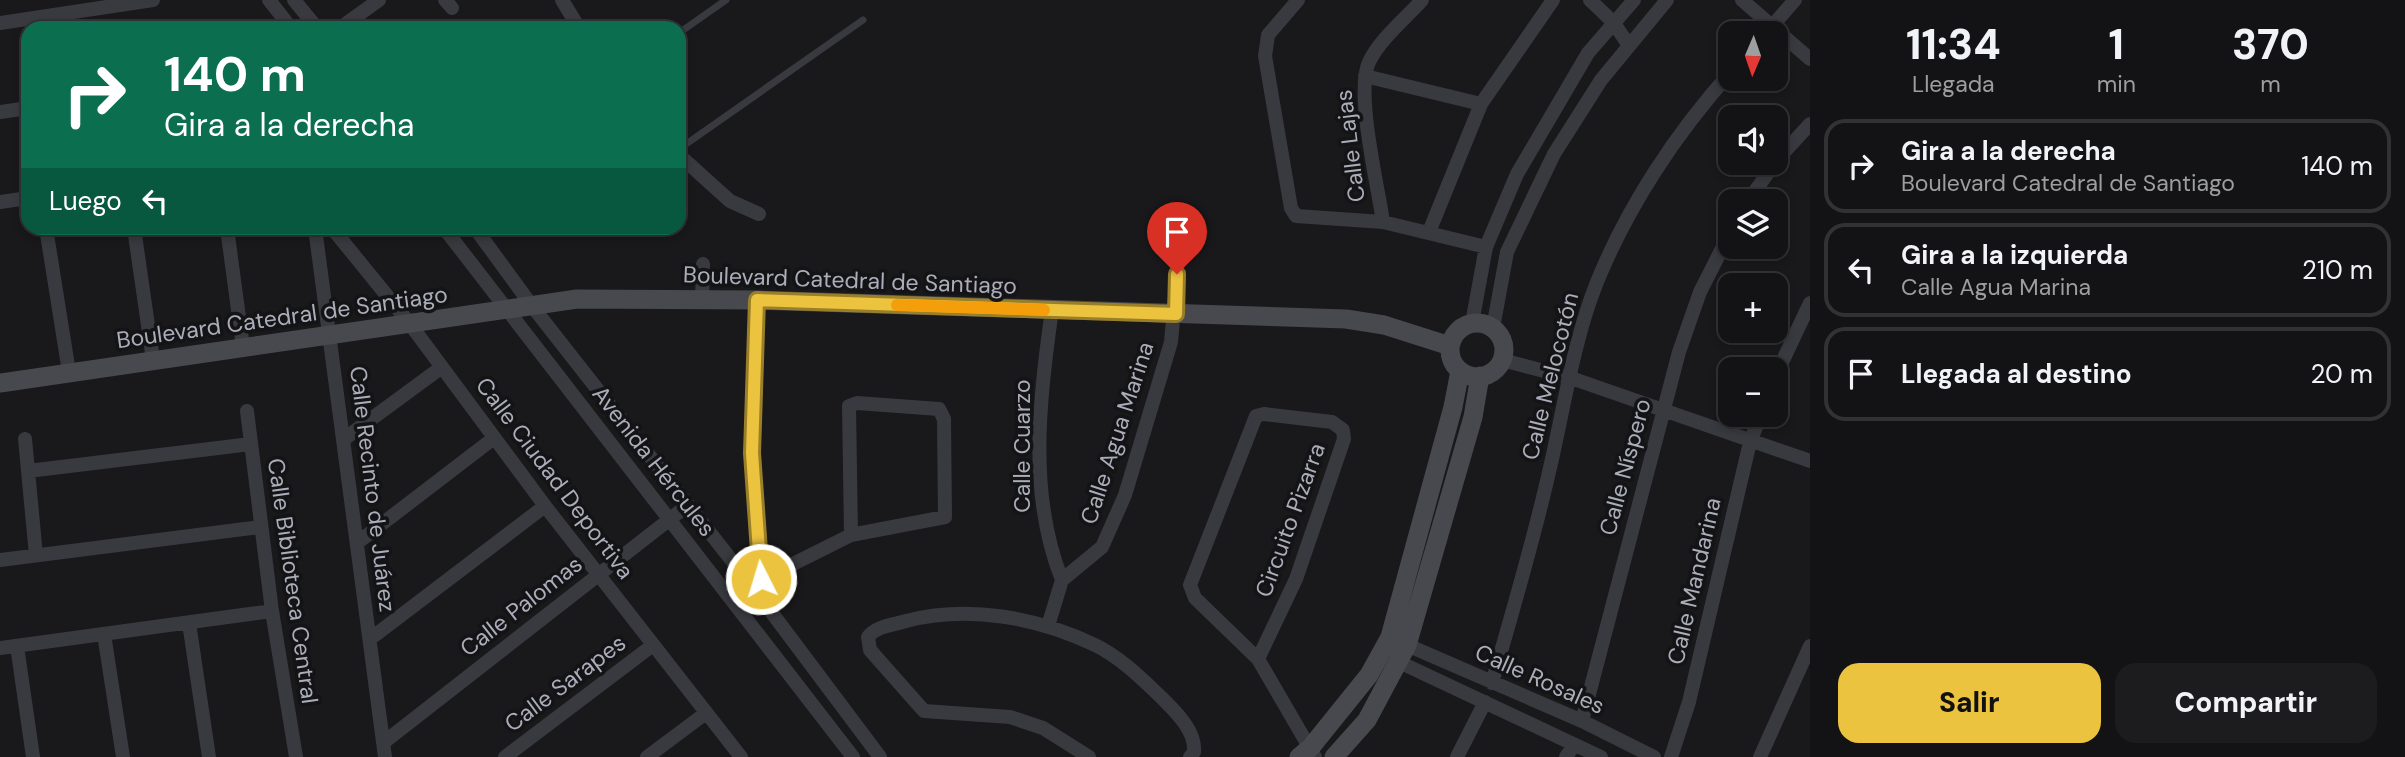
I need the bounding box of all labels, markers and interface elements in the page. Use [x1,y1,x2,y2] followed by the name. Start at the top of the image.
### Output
[1906,17,2001,72] text: 11:34
[2109,17,2124,72] text: 1
[2232,17,2309,72] text: 370
[1718,21,1788,91] north arrow
[1718,21,1788,427] map controls
[164,42,306,106] text: 140 m
[49,49,140,140] icon: right
[1912,69,1995,99] text: Llegada
[2097,69,2136,99] text: min
[2260,69,2281,99] text: m
[1328,88,1372,204] street label: Calle Lajas
[164,104,414,146] text: Gira a la derecha
[1718,105,1788,175] button: sound
[1901,134,2116,168] text: Gira a la derecha
[1842,147,1880,185] icon: right
[2301,149,2373,183] text: 140 m
[1901,168,2235,198] text: Boulevard Catedral de Santiago
[136,182,174,220] icon: left
[49,184,122,218] text: Luego
[1718,189,1788,259] button: layers
[1147,202,1207,274] pin
[1158,213,1196,251] icon: arrive
[1901,238,2128,272] text: Gira a la izquierda
[1842,251,1880,289] icon: left
[2302,253,2373,287] text: 210 m
[683,259,1017,301] street label: Boulevard Catedral de Santiago
[1901,272,2091,302] text: Calle Agua Marina
[1718,273,1788,343] button: +
[115,279,449,355] street label: Boulevard Catedral de Santiago
[1515,289,1585,463] street label: Calle Melocotón
[1073,338,1161,528] street label: Calle Agua Marina
[1842,355,1880,393] icon: arrive
[1718,357,1788,427] button: −
[1901,357,2132,391] text: Llegada al destino
[2310,357,2373,391] text: 20 m
[343,364,403,614] street label: Calle Recinto de Juárez
[469,371,641,585] street label: Calle Ciudad Deportiva
[1007,379,1037,513] street label: Calle Cuarzo
[586,380,722,542] street label: Avenida Hércules
[1592,395,1658,539] street label: Calle Níspero
[1248,439,1332,601] street label: Circuito Pizarra
[261,456,325,706] street label: Calle Biblioteca Central
[1660,495,1728,667] street label: Calle Mandarina
[724,542,798,616] position arrow
[454,549,588,663] street label: Calle Palomas
[498,628,632,738] street label: Calle Sarapes
[1470,637,1610,721] street label: Calle Rosales
[1838,663,2101,743] button: Salir
[2115,663,2377,743] button: Compartir

